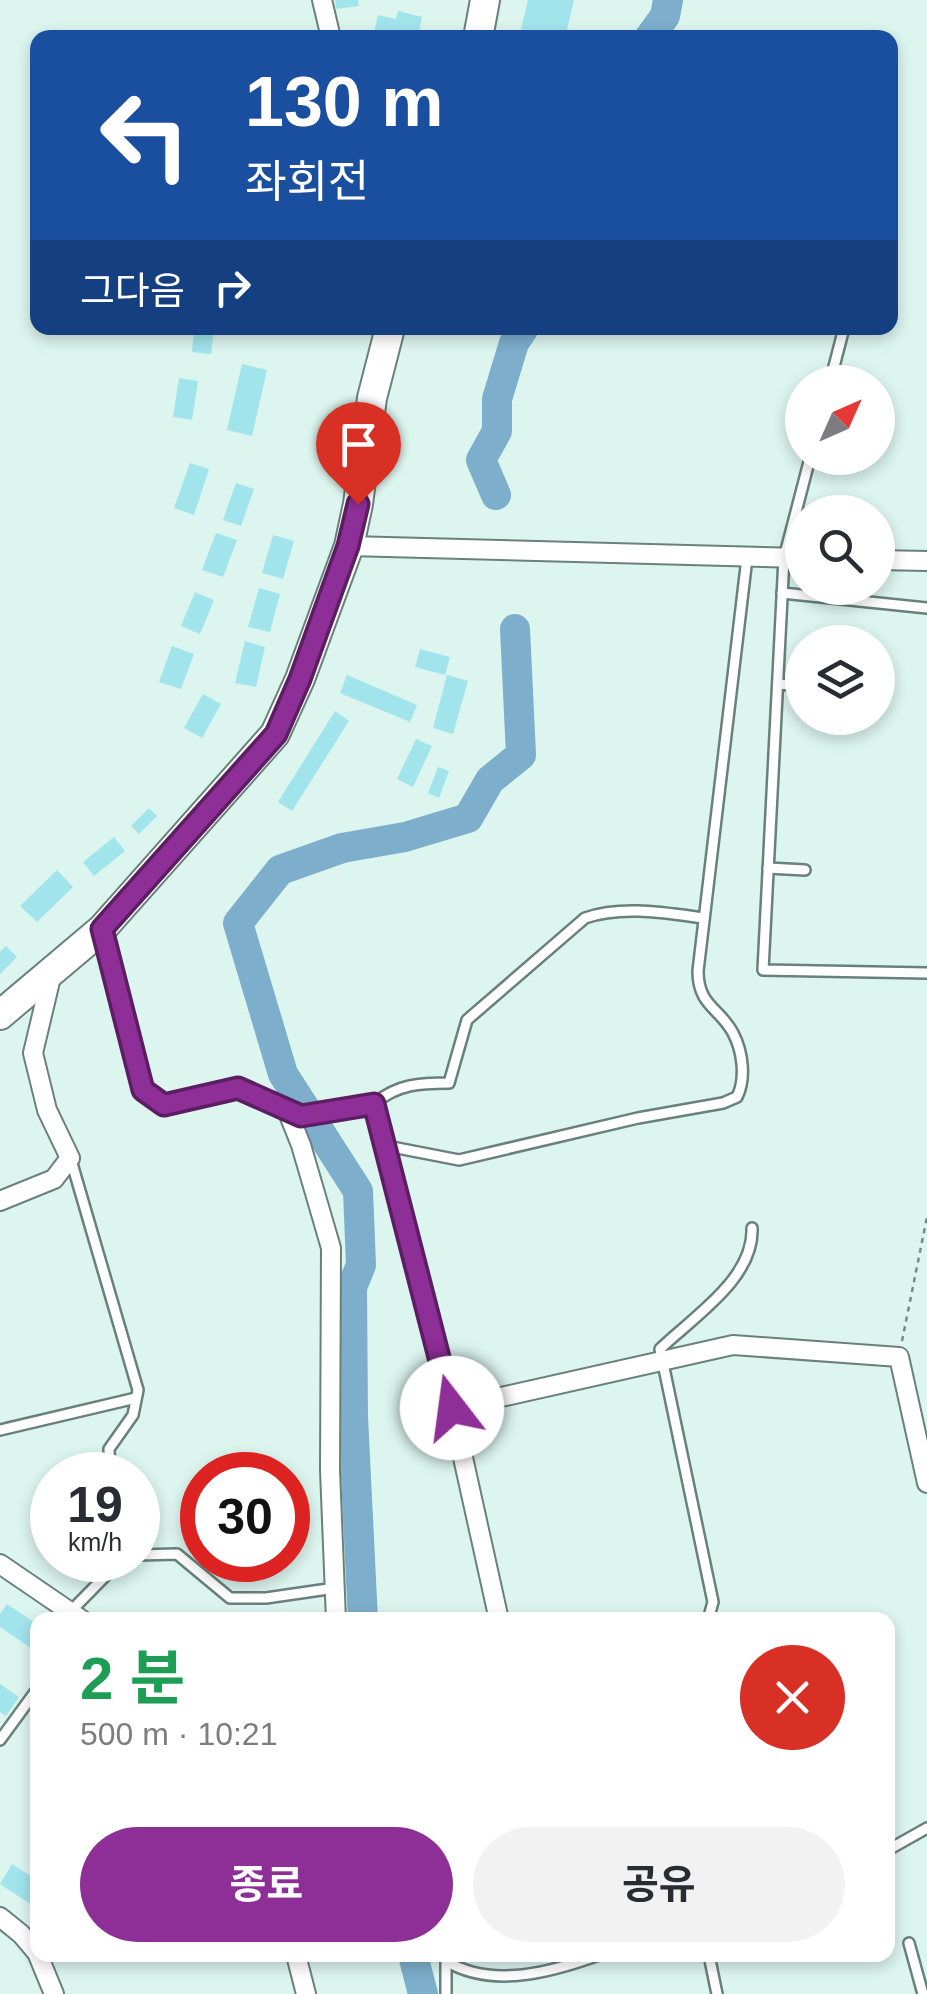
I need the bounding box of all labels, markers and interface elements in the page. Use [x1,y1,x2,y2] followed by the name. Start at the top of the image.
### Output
[245,63,443,141] text: 130 m
[80,70,210,200] icon: left
[245,156,369,207] text: 좌회전
[205,260,260,315] icon: right
[80,270,185,312] text: 그다음
[785,365,895,475] north arrow
[785,365,895,735] map controls
[316,402,401,505] pin
[331,417,386,472] icon: arrive
[785,495,895,605] button: search
[785,625,895,735] button: layers
[400,1356,504,1460] position arrow
[180,1452,310,1582] speed limit sign: 30
[67,1477,123,1533] text: 19
[68,1528,122,1556] text: km/h
[80,1645,185,1712] text: 2 분
[740,1645,845,1750] button: close
[80,1716,277,1752] text: 500 m · 10:21
[80,1827,453,1942] button: 종료
[473,1827,845,1942] button: 공유

